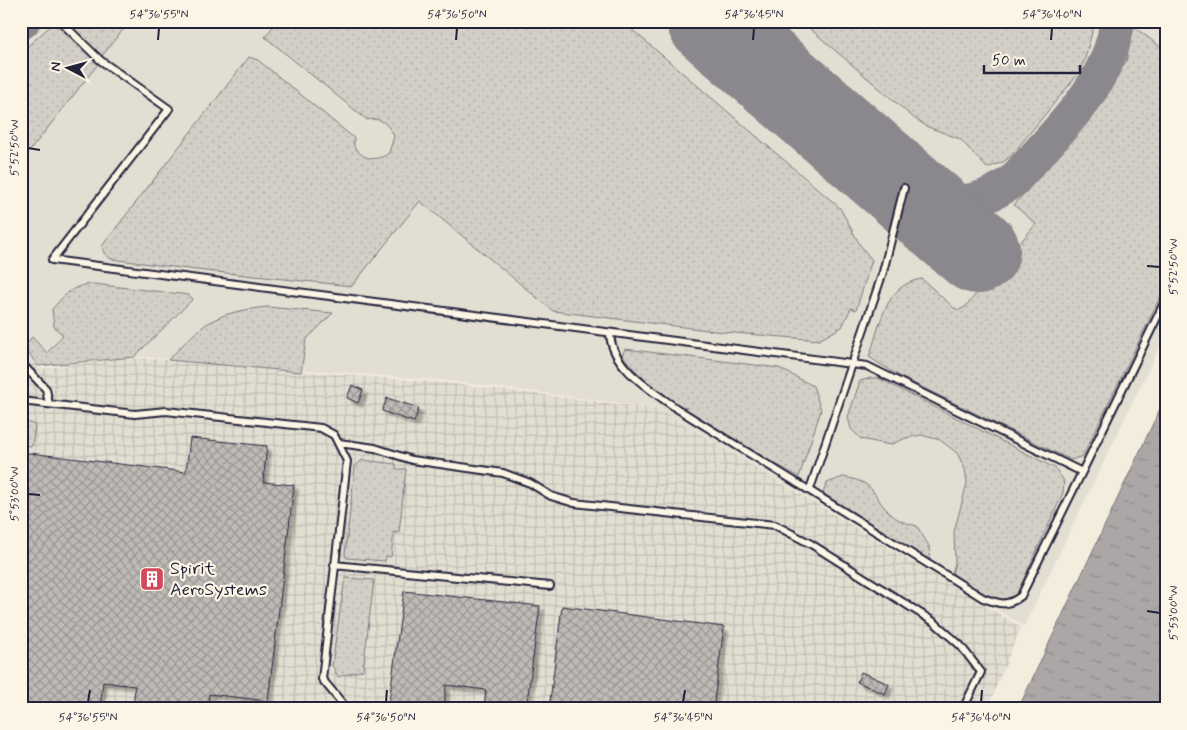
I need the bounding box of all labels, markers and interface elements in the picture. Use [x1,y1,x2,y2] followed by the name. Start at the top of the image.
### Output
[129,7,189,23] text: 54°36'55"N
[427,7,487,23] text: 54°36'50"N
[725,7,783,23] text: 54°36'45"N
[1022,7,1082,23] text: 54°36'40"N
[42,42,92,92] north arrow
[984,42,1081,74] scale bar
[992,51,1026,71] text: 50 m
[47,61,66,72] text: N
[7,120,23,176] text: 5°52'50"W
[1166,239,1182,295] text: 5°52'50"W
[7,466,23,521] text: 5°53'00"W
[170,557,267,602] place label: Spirit AeroSystems
[139,566,165,592] building icon: Spirit AeroSystems
[1166,585,1182,640] text: 5°53'00"W
[58,710,118,726] text: 54°36'55"N
[356,710,416,726] text: 54°36'50"N
[654,710,712,726] text: 54°36'45"N
[951,710,1011,726] text: 54°36'40"N

